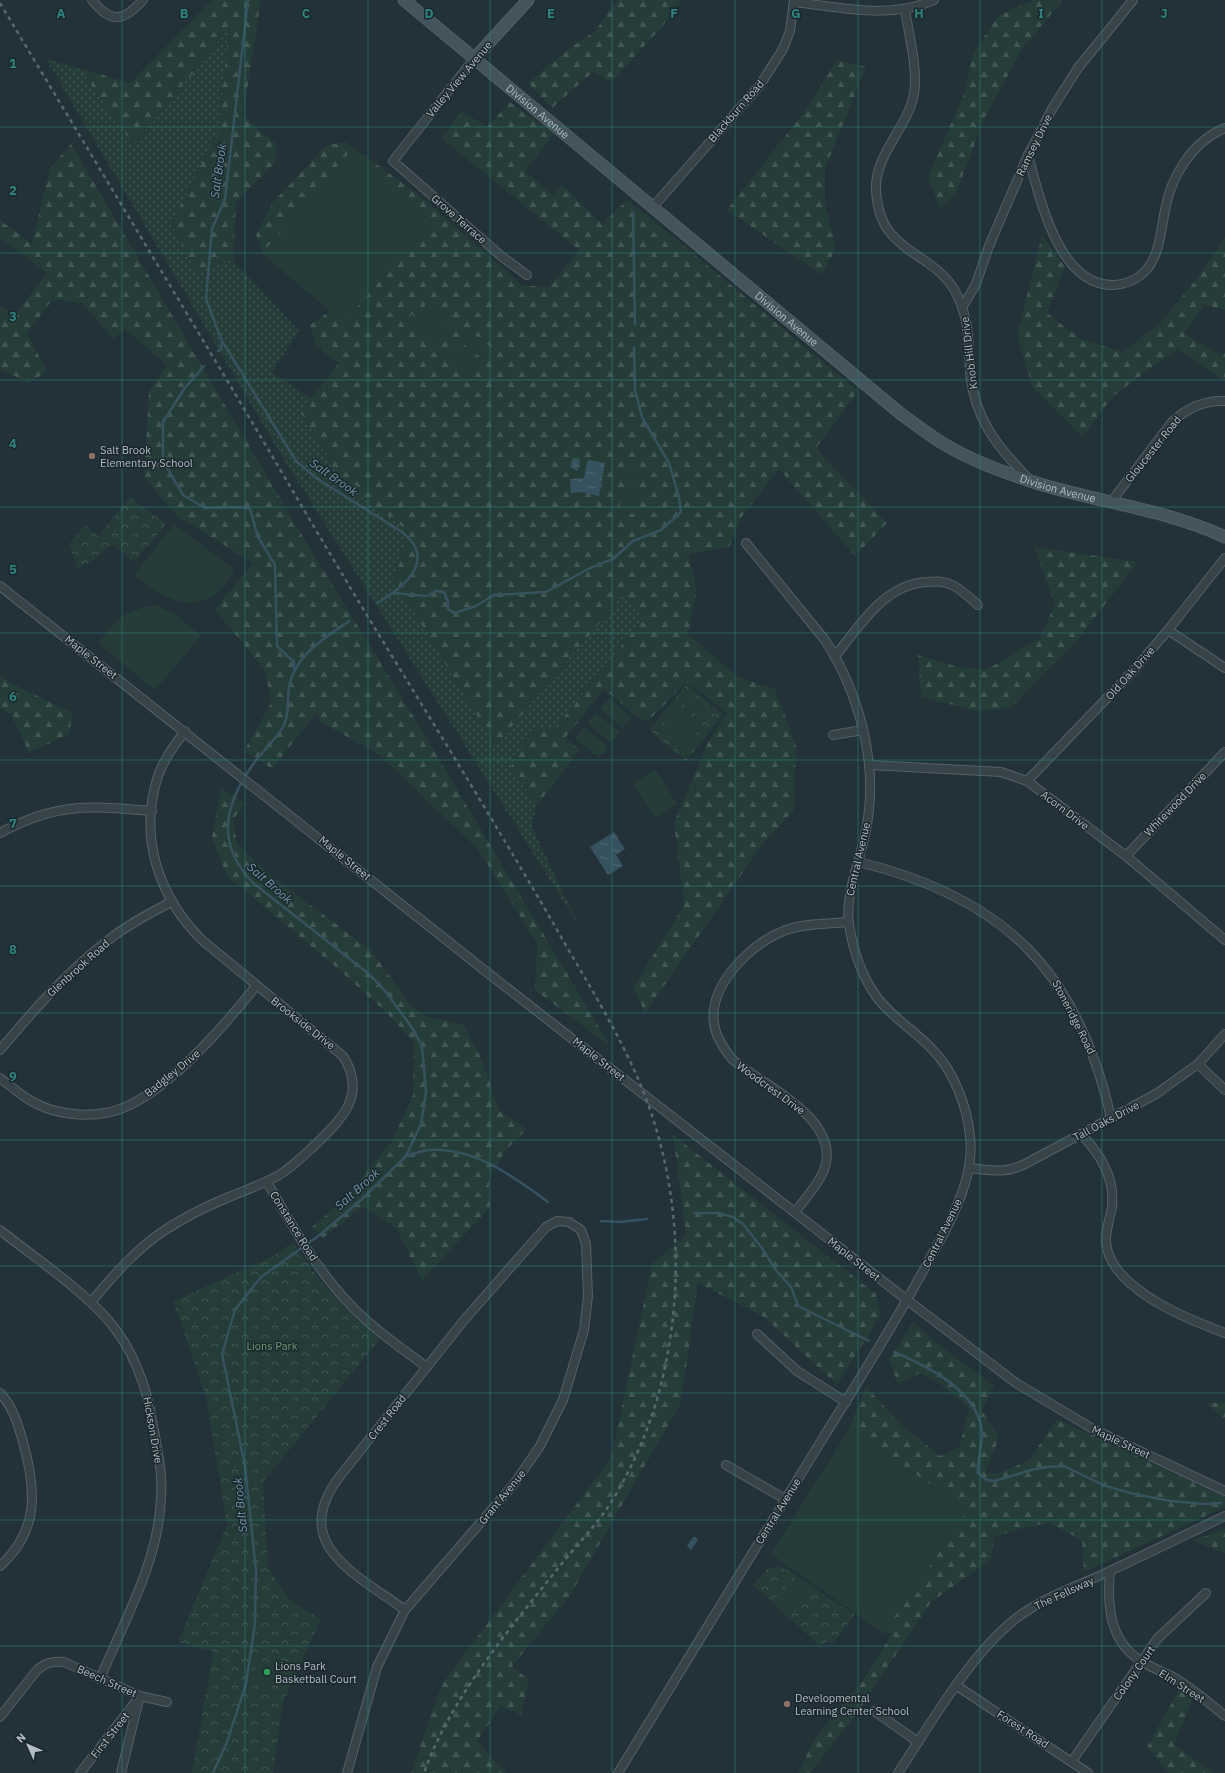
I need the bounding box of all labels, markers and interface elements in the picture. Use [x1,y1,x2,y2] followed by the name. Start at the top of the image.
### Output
[57,5,66,22] text: A
[180,5,189,22] text: B
[302,5,311,22] text: C
[424,5,434,22] text: D
[547,5,555,22] text: E
[670,5,678,22] text: F
[791,5,801,22] text: G
[914,5,924,22] text: H
[1038,5,1044,22] text: I
[1160,5,1168,22] text: J
[423,38,495,120] street label: Valley View Avenue
[9,55,17,72] text: 1
[705,77,767,145] street label: Blackburn Road
[503,81,572,142] street label: Division Avenue
[1013,112,1055,178] street label: Ramsey Drive
[207,142,229,199] water label: Salt Brook
[9,182,17,199] text: 2
[428,191,490,247] street label: Grove Terrace
[752,288,821,349] street label: Division Avenue
[9,308,17,325] text: 3
[958,316,980,390] street label: Knob Hill Drive
[1122,413,1184,485] street label: Gloucester Road
[9,435,17,452] text: 4
[100,443,193,470] place label: Salt Brook Elementary School
[87,451,97,461] marker: Salt Brook Elementary School
[307,455,361,499] water label: Salt Brook
[1018,471,1097,505] street label: Division Avenue
[9,561,17,578] text: 5
[62,632,120,682] street label: Maple Street
[1102,643,1158,703] street label: Old Oak Drive
[9,688,17,705] text: 6
[1141,769,1209,839] street label: Whitewood Drive
[1038,787,1092,833] street label: Acorn Drive
[9,815,17,832] text: 7
[843,821,873,897] street label: Central Avenue
[316,833,374,883] street label: Maple Street
[244,859,296,907] water label: Salt Brook
[44,936,112,1000] street label: Glenbrook Road
[9,941,17,958] text: 8
[1049,978,1099,1056] street label: Stoneridge Road
[268,994,338,1052] street label: Brookside Drive
[570,1034,628,1084] street label: Maple Street
[141,1046,203,1100] street label: Badgley Drive
[734,1058,808,1118] street label: Woodcrest Drive
[9,1068,17,1085] text: 9
[1071,1098,1141,1144] street label: Tall Oaks Drive
[332,1165,383,1213] water label: Salt Brook
[267,1188,321,1264] street label: Constance Road
[919,1196,965,1270] street label: Central Avenue
[825,1234,883,1284] street label: Maple Street
[247,1339,298,1353] park label: Lions Park
[365,1391,409,1443] street label: Crest Road
[140,1395,166,1465] street label: Hickson Drive
[1089,1422,1153,1462] street label: Maple Street
[475,1467,529,1527] street label: Grant Avenue
[752,1475,804,1547] street label: Central Avenue
[230,1476,250,1533] water label: Salt Brook
[1032,1573,1096,1613] street label: The Fellsway
[1110,1643,1158,1703] street label: Colony Court
[275,1659,357,1686] place label: Lions Park Basketball Court
[75,1662,139,1700] street label: Beech Street
[1156,1666,1208,1706] street label: Elm Street
[262,1667,272,1677] marker: Lions Park Basketball Court
[795,1691,909,1718] place label: Developmental Learning Center School
[782,1699,792,1709] marker: Developmental Learning Center School
[994,1707,1052,1751] street label: Forest Road
[88,1709,132,1761] street label: First Street
[8,1725,48,1765] north arrow
[13,1730,29,1746] text: N

